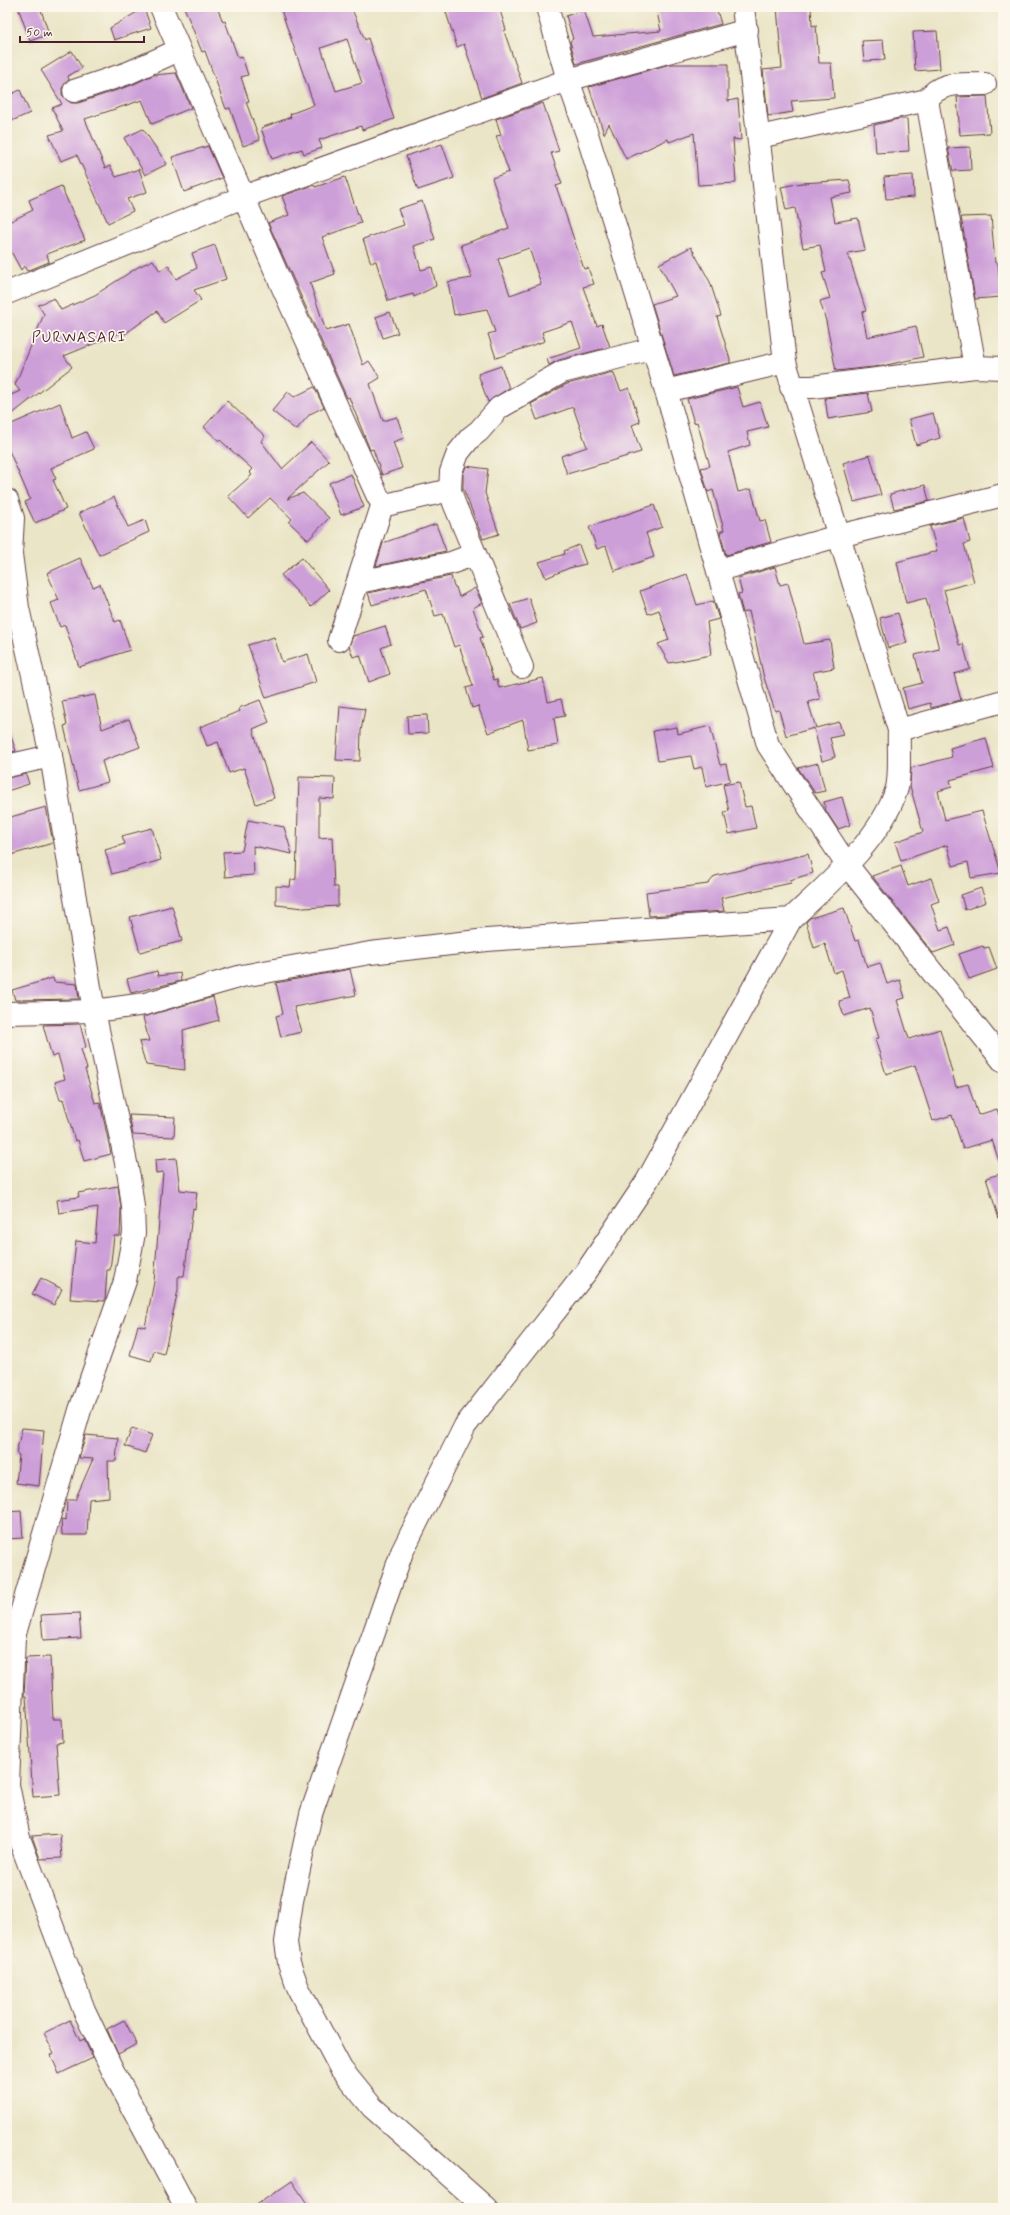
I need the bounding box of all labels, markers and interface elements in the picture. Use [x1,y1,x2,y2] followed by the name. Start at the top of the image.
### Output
[20,18,144,44] scale bar
[26,25,53,41] text: 50 m
[32,328,126,348] district label: PURWASARI

